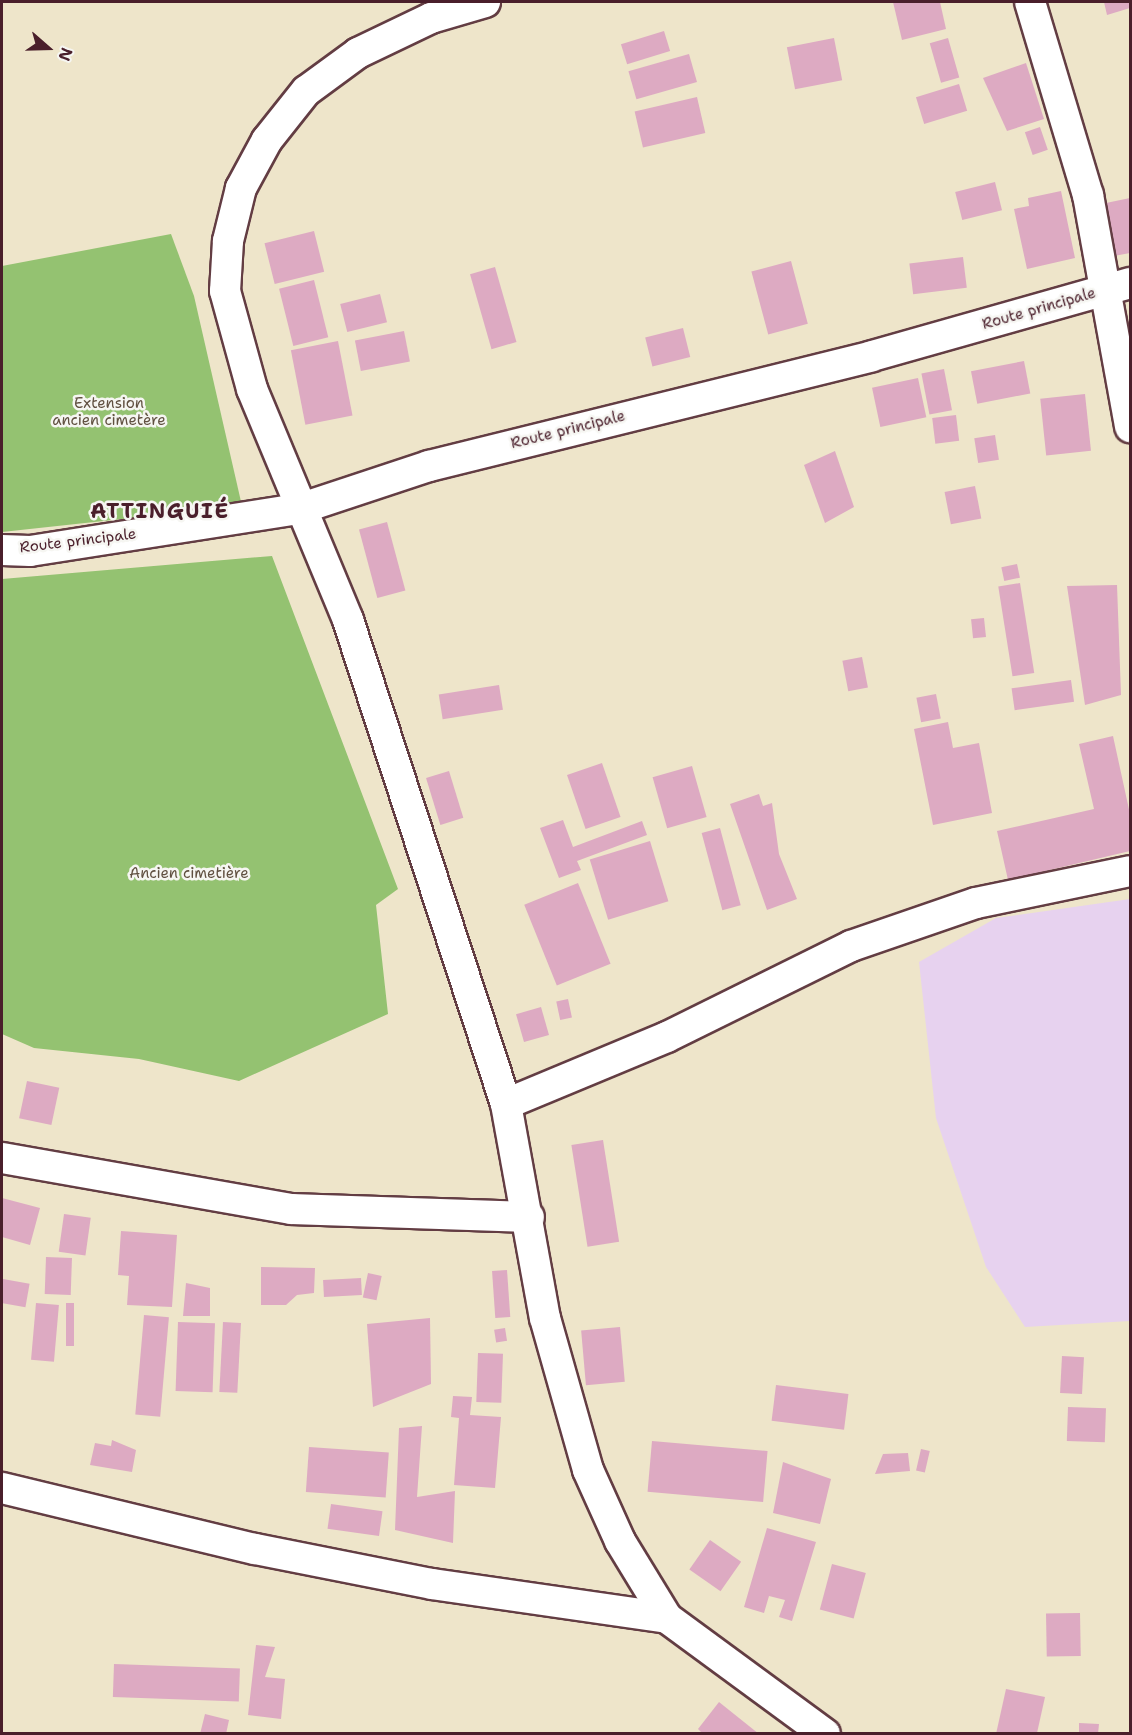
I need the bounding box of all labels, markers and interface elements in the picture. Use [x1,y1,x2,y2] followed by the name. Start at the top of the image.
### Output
[18,18,78,78] north arrow
[53,45,77,64] text: N
[980,284,1098,334] street label: Route principale
[52,394,166,429] park label: Extension ancien cimetère
[509,407,627,453] street label: Route principale
[90,498,230,524] district label: ATTINGUIÉ
[19,525,137,557] street label: Route principale
[129,865,249,883] park label: Ancien cimetière

